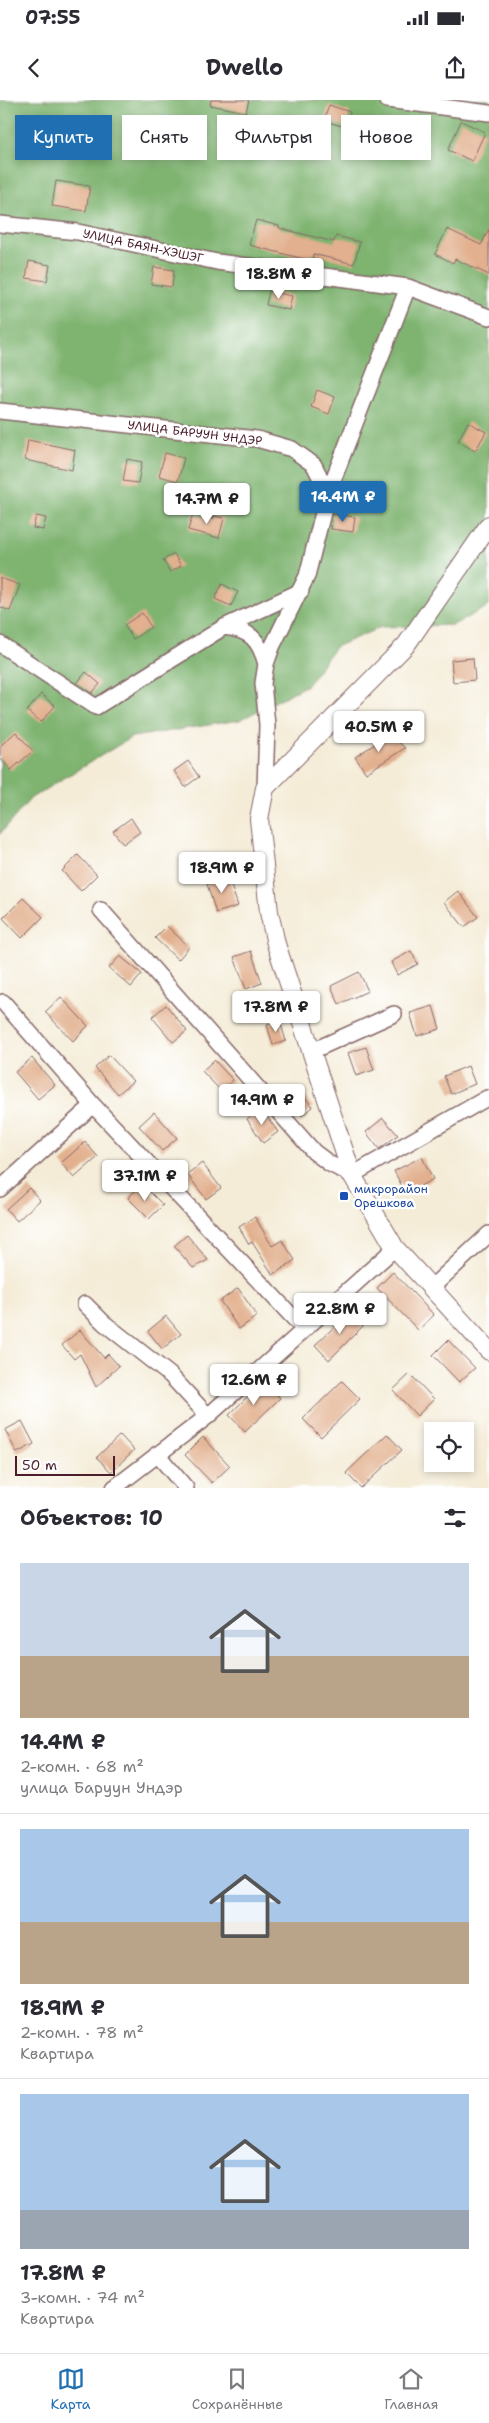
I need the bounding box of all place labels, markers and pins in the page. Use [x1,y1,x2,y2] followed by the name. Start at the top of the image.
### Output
[233,258,325,300] pin: 18.8M ₽
[297,480,389,523] pin: 14.4M ₽
[161,482,253,525] pin: 14.7M ₽
[333,710,425,753] pin: 40.5M ₽
[176,852,268,894] pin: 18.9M ₽
[230,990,322,1033] pin: 17.8M ₽
[216,1084,308,1126] pin: 14.9M ₽
[99,1160,191,1202] pin: 37.1M ₽
[354,1181,428,1211] place label: микрорайон Орешкова
[338,1190,350,1202] marker: микрорайон Орешкова
[294,1292,386,1335] pin: 22.8M ₽
[208,1364,300,1406] pin: 12.6M ₽

